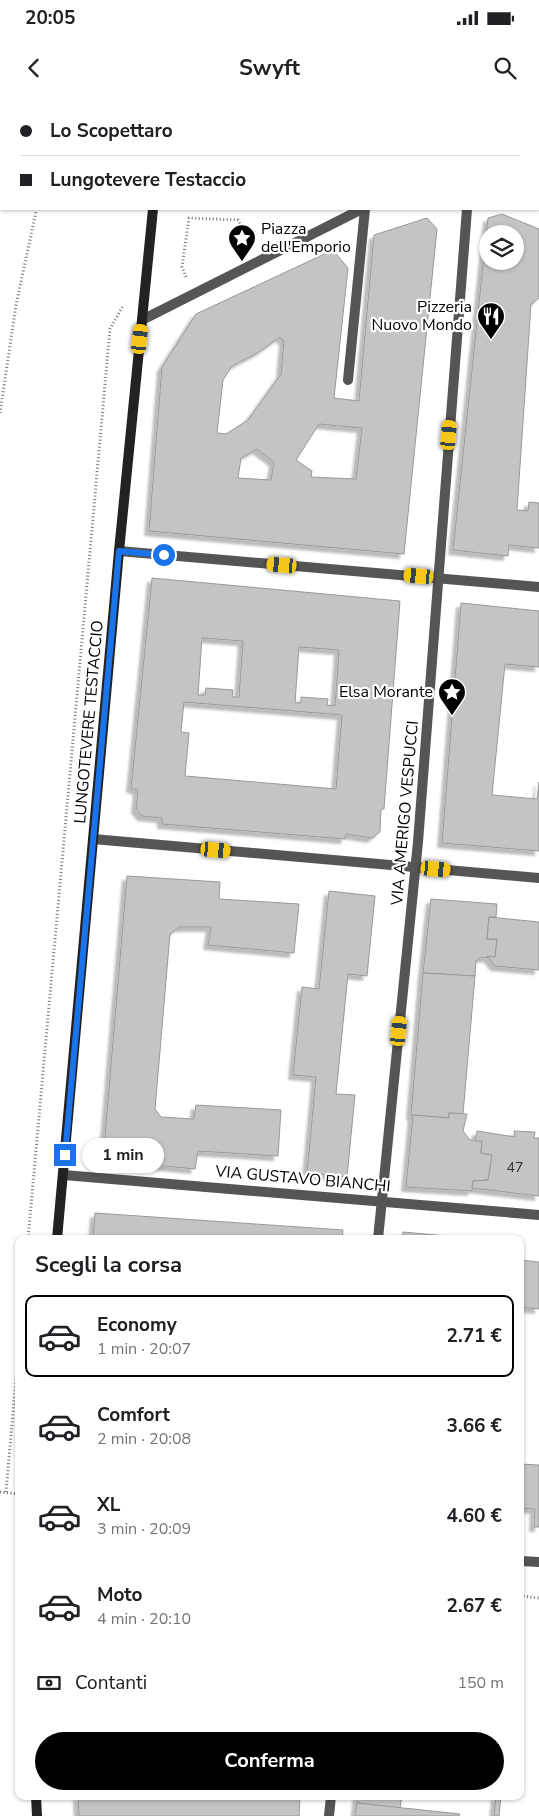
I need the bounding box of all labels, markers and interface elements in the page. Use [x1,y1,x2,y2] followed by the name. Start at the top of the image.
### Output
[25,5,75,31] text: 20:05
[239,53,300,83] text: Swyft
[20,54,48,82] icon: back
[491,54,519,82] icon: search
[50,118,173,144] text: Lo Scopettaro
[50,167,246,193] text: Lungotevere Testaccio
[261,218,351,258] place label: Piazza dell'Emporio
[227,223,257,262] place icon: Piazza dell'Emporio
[479,225,524,270] map controls
[479,225,524,270] button: layers
[371,296,472,336] place label: Pizzeria Nuovo Mondo
[476,301,506,340] restaurant icon: Pizzeria Nuovo Mondo
[130,323,149,355] car
[440,419,457,451] car
[153,544,175,566] route start
[266,556,297,574] car
[403,567,434,585] car
[69,619,109,825] street label: LUNGOTEVERE TESTACCIO
[437,677,467,716] place icon: Elsa Morante
[339,681,433,703] place label: Elsa Morante
[386,720,424,907] street label: VIA AMERIGO VESPUCCI
[200,841,231,859] car
[420,860,451,878] car
[389,1015,408,1047] car
[82,1138,165,1172] callout: 1 min
[54,1144,76,1166] route end
[102,1144,144,1166] text: 1 min
[507,1158,523,1177] house number: 47
[214,1160,391,1198] street label: VIA GUSTAVO BIANCHI
[35,1250,182,1280] text: Scegli la corsa
[97,1312,177,1338] text: Economy
[37,1314,82,1359] icon: car
[447,1323,502,1349] text: 2.71 €
[97,1338,191,1360] text: 1 min · 20:07
[97,1402,170,1428] text: Comfort
[37,1404,82,1449] icon: car
[447,1413,502,1439] text: 3.66 €
[97,1428,191,1450] text: 2 min · 20:08
[97,1492,120,1518] text: XL
[37,1494,82,1539] icon: car
[447,1503,502,1529] text: 4.60 €
[97,1518,191,1540] text: 3 min · 20:09
[97,1582,143,1608] text: Moto
[37,1584,82,1629] icon: car
[447,1593,502,1619] text: 2.67 €
[97,1608,191,1630] text: 4 min · 20:10
[35,1669,63,1697] icon: cash
[75,1670,147,1696] text: Contanti
[457,1672,504,1694] text: 150 m
[35,1732,504,1790] button: Conferma

